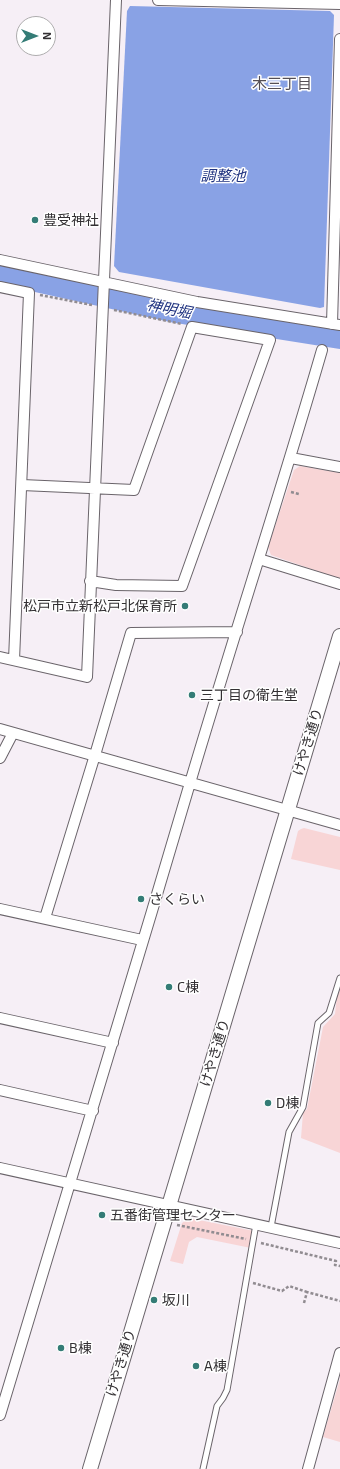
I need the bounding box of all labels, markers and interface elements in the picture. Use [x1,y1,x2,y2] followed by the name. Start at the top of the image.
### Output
[16,16,56,56] north arrow
[41,32,54,40] text: N
[252,75,312,93] district label: 木三丁目
[201,167,245,185] water label: 調整池
[43,212,99,228] place label: 豊受神社
[30,215,40,225] marker: 豊受神社
[145,296,193,322] water label: 神明堀
[23,598,177,614] place label: 松戸市立新松戸北保育所
[180,601,190,611] marker: 松戸市立新松戸北保育所
[200,687,298,703] place label: 三丁目の衛生堂
[187,690,197,700] marker: 三丁目の衛生堂
[290,706,326,778] street label: けやき通り
[149,891,205,907] place label: さくらい
[136,894,146,904] marker: さくらい
[177,979,199,995] place label: C棟
[164,982,174,992] marker: C棟
[197,1017,233,1089] street label: けやき通り
[276,1095,299,1111] place label: D棟
[263,1098,273,1108] marker: D棟
[110,1207,236,1223] place label: 五番街管理センター
[97,1210,107,1220] marker: 五番街管理センター
[162,1292,190,1308] place label: 坂川
[149,1295,159,1305] marker: 坂川
[103,1327,139,1399] street label: けやき通り
[69,1340,92,1356] place label: B棟
[56,1343,66,1353] marker: B棟
[204,1358,227,1374] place label: A棟
[191,1361,201,1371] marker: A棟

